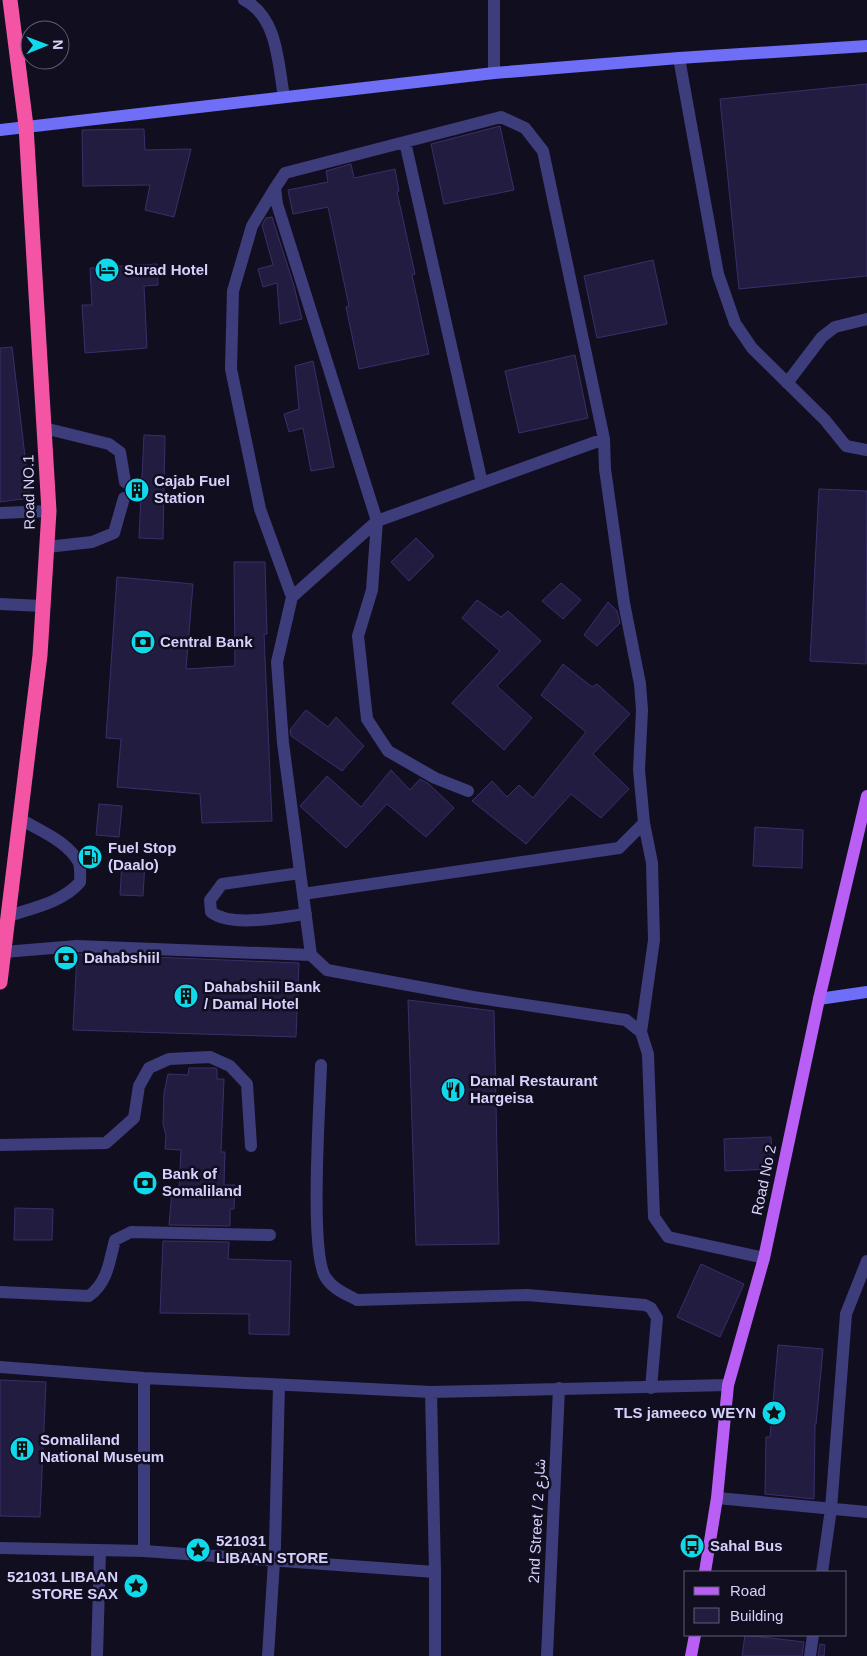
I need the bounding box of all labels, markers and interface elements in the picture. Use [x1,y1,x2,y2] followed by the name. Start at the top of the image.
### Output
[20,20,70,70] north arrow
[50,40,66,50] text: N
[94,257,120,283] hotel icon: Surad Hotel
[124,261,208,278] place label: Surad Hotel
[19,454,38,530] street label: Road NO.1
[154,472,230,506] place label: Cajab Fuel Station
[124,477,150,503] building icon: Cajab Fuel Station
[130,629,156,655] bank icon: Central Bank
[160,633,253,650] place label: Central Bank
[108,839,176,873] place label: Fuel Stop (Daalo)
[77,844,103,870] fuel station icon: Fuel Stop (Daalo)
[53,945,79,971] bank icon: Dahabshiil
[84,949,160,966] place label: Dahabshiil
[204,978,321,1012] place label: Dahabshiil Bank / Damal Hotel
[173,983,199,1009] building icon: Dahabshiil Bank / Damal Hotel
[470,1072,598,1106] place label: Damal Restaurant Hargeisa
[440,1077,466,1103] restaurant icon: Damal Restaurant Hargeisa
[748,1143,779,1217] street label: Road No 2
[162,1165,242,1199] place label: Bank of Somaliland
[132,1170,158,1196] bank icon: Bank of Somaliland
[761,1400,787,1426] place icon: TLS jameeco WEYN
[614,1404,756,1421] place label: TLS jameeco WEYN
[40,1431,164,1465] place label: Somaliland National Museum
[9,1436,35,1462] building icon: Somaliland National Museum
[525,1458,551,1584] street label: 2nd Street / شارع 2
[216,1532,328,1566] place label: 521031 LIBAAN STORE
[679,1533,705,1559] bus stop icon: Sahal Bus
[185,1537,211,1563] place icon: 521031 LIBAAN STORE
[710,1537,783,1554] place label: Sahal Bus
[7,1568,118,1602] place label: 521031 LIBAAN STORE SAX
[684,1571,847,1636] legend
[123,1573,149,1599] place icon: 521031 LIBAAN STORE SAX
[730,1582,766,1599] text: Road
[730,1607,783,1624] text: Building

